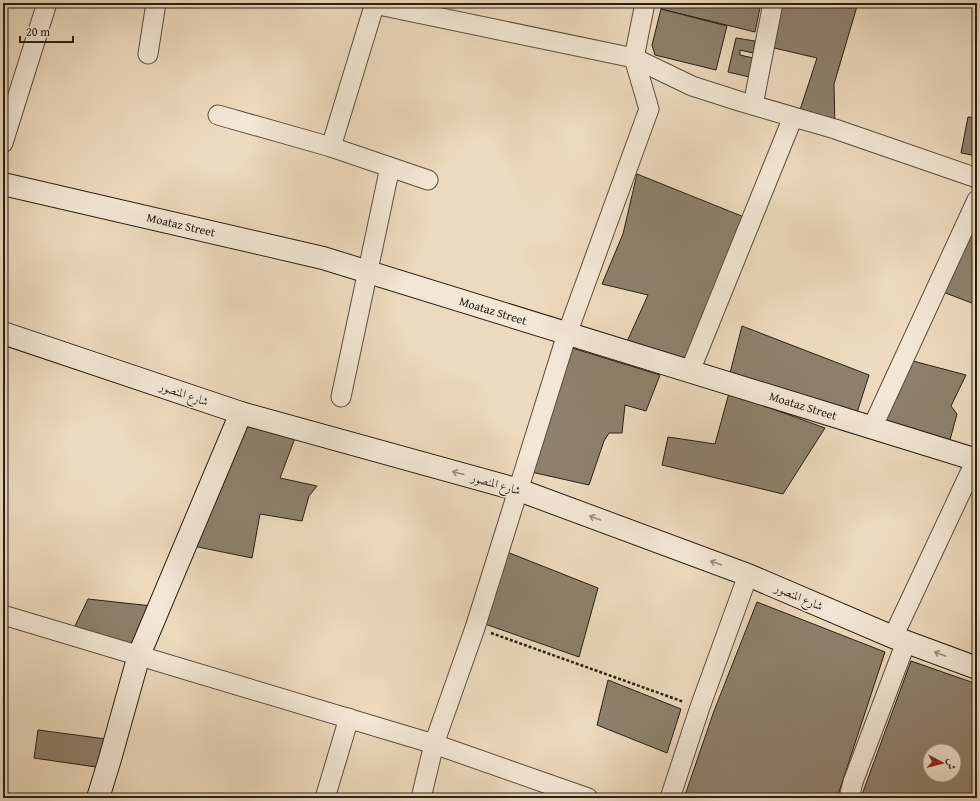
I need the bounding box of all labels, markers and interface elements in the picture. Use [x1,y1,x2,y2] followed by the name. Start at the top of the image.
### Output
[20,18,73,44] scale bar
[26,23,50,40] text: 20 m
[145,208,218,241] street label: Moataz Street
[457,292,530,329] street label: Moataz Street
[155,377,211,413] street label: شارع المنصور
[767,387,840,424] street label: Moataz Street
[468,468,523,502] street label: شارع المنصور
[452,469,465,476] one-way arrow
[589,513,601,521] one-way arrow
[710,559,723,566] one-way arrow
[770,578,826,617] street label: شارع المنصور
[935,650,947,658] one-way arrow
[922,743,962,783] north arrow
[943,758,961,771] text: ش

